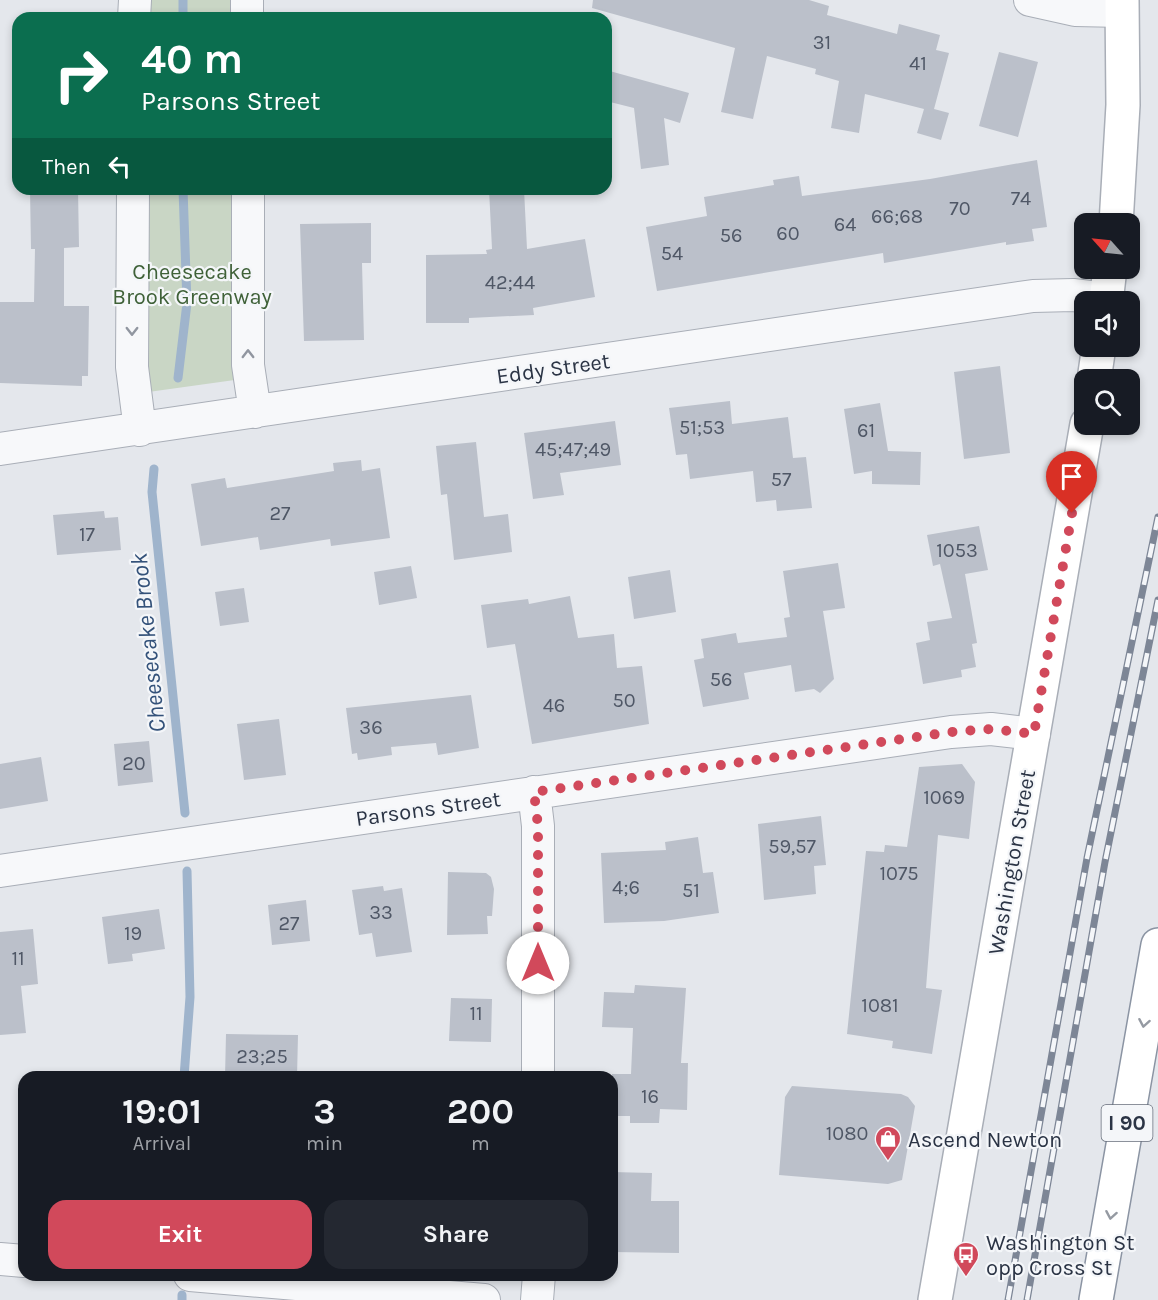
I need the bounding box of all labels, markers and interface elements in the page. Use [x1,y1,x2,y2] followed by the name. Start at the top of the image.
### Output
[813,31,831,54] house number: 31
[141,34,243,84] text: 40 m
[42,36,120,114] icon: right
[909,52,927,75] house number: 41
[141,85,321,117] text: Parsons Street
[103,150,136,183] icon: left
[42,154,91,180] text: Then
[1011,187,1031,210] house number: 74
[949,197,971,220] house number: 70
[871,205,923,228] house number: 66;68
[834,213,856,236] house number: 64
[1074,213,1140,279] north arrow
[1074,213,1140,435] map controls
[776,222,800,245] house number: 60
[720,224,742,247] house number: 56
[661,242,683,265] house number: 54
[112,259,272,310] park label: Cheesecake Brook Greenway
[485,271,535,294] house number: 42;44
[1074,291,1140,357] button: sound
[126,327,139,336] one-way arrow
[495,348,612,390] street label: Eddy Street
[242,349,254,358] one-way arrow
[1074,369,1140,435] button: search
[679,416,725,439] house number: 51;53
[857,419,875,442] house number: 61
[535,438,611,461] house number: 45;47;49
[1046,451,1097,513] pin
[1055,460,1088,493] icon: arrive
[771,468,792,491] house number: 57
[270,502,291,525] house number: 27
[79,523,96,546] house number: 17
[936,539,978,562] house number: 1053
[125,551,171,734] water label: Cheesecake Brook
[710,668,732,691] house number: 56
[612,689,636,712] house number: 50
[543,694,565,717] house number: 46
[359,716,383,739] house number: 36
[122,752,146,775] house number: 20
[983,768,1041,957] street label: Washington Street
[354,786,502,832] street label: Parsons Street
[923,786,965,809] house number: 1069
[768,835,816,858] house number: 59,57
[879,862,919,885] house number: 1075
[612,876,640,899] house number: 4;6
[682,879,700,902] house number: 51
[369,901,393,924] house number: 33
[279,912,300,935] house number: 27
[124,922,142,945] house number: 19
[506,931,570,995] position arrow
[11,947,25,970] house number: 11
[861,994,899,1017] house number: 1081
[469,1002,483,1025] house number: 11
[1138,1018,1151,1028] one-way arrow
[236,1045,288,1068] house number: 23;25
[641,1085,659,1108] house number: 16
[122,1090,202,1132] text: 19:01
[313,1090,336,1132] text: 3
[447,1090,514,1132] text: 200
[1102,1105,1152,1141] road number: I 90
[826,1122,868,1145] house number: 1080
[873,1124,903,1162] shop icon: Ascend Newton
[908,1127,1062,1153] place label: Ascend Newton
[133,1132,191,1155] text: Arrival
[306,1132,343,1155] text: min
[471,1132,490,1155] text: m
[48,1200,312,1269] button: Exit
[324,1200,588,1269] button: Share
[1105,1211,1117,1220] one-way arrow
[986,1230,1135,1281] place label: Washington St opp Cross St
[951,1240,981,1278] bus stop icon: Washington St opp Cross St

